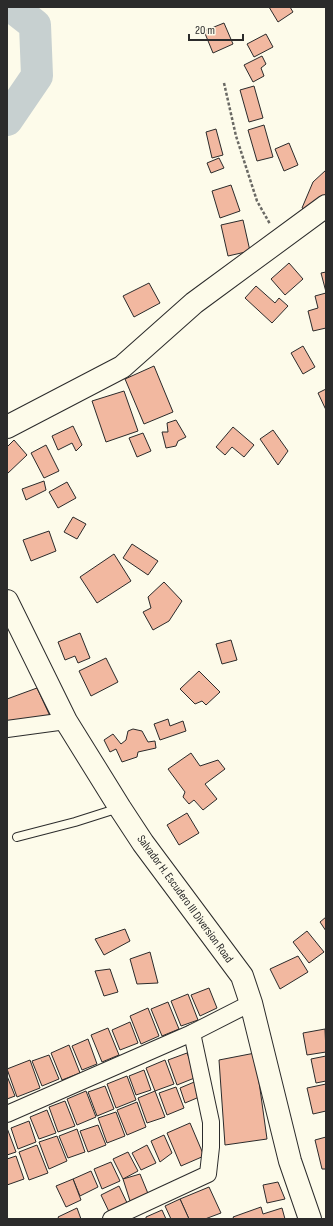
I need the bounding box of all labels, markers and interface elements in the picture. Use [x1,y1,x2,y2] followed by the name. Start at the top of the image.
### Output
[189,16,243,42] scale bar
[195,23,215,38] text: 20 m
[134,832,236,966] street label: Salvador H. Escudero III Diversion Road

